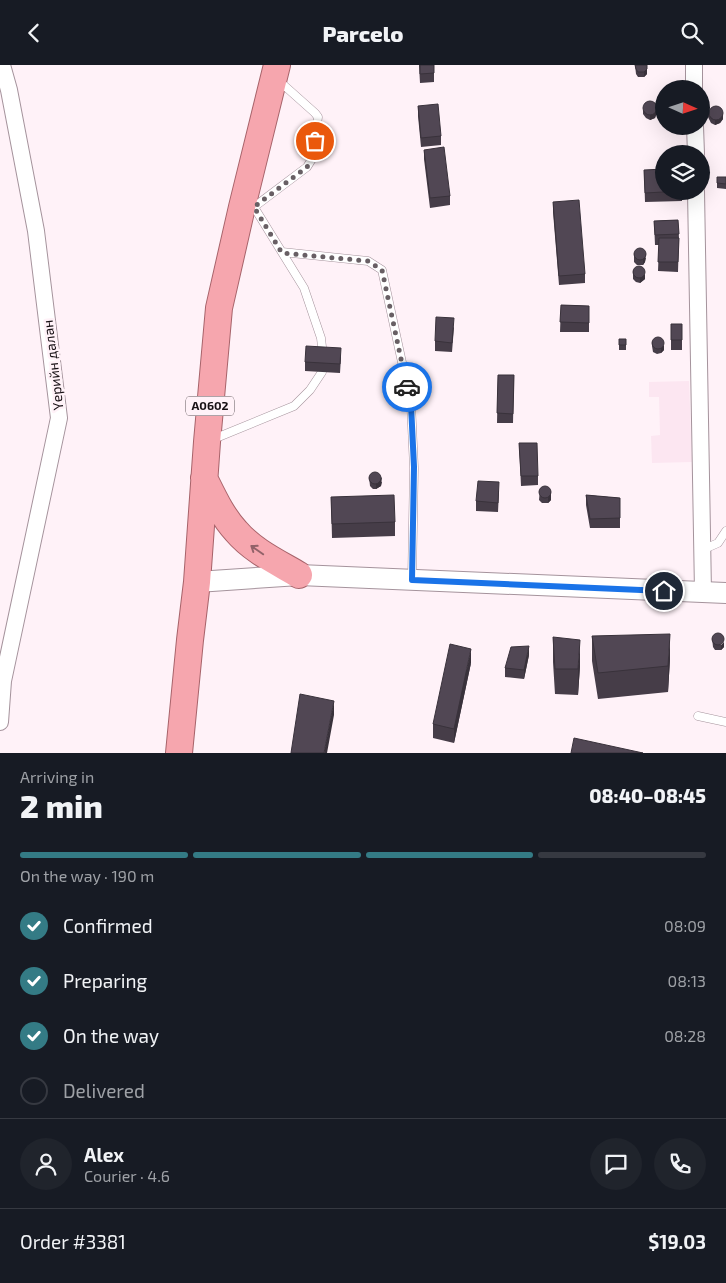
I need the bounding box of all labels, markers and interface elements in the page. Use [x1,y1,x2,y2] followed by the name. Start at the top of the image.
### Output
[20,19,48,47] icon: back
[678,19,706,47] icon: search
[323,20,403,46] text: Parcelo
[655,80,710,135] north arrow
[655,80,710,200] map controls
[294,120,336,162] pin
[301,127,329,155] icon: bag
[655,145,710,200] button: layers
[39,319,66,411] street label: Үерийн далан
[382,362,432,412] courier
[393,373,421,401] icon: car
[186,397,234,416] road number: A0602
[251,545,265,555] one-way arrow
[643,570,685,612] pin
[650,577,678,605] icon: home
[20,767,94,786] text: Arriving in
[589,784,706,807] text: 08:40–08:45
[20,786,103,824] text: 2 min
[20,866,154,885] text: On the way · 190 m
[20,912,48,940] icon: check
[63,914,153,937] text: Confirmed
[664,916,706,935] text: 08:09
[20,967,48,995] icon: check
[63,969,147,992] text: Preparing
[668,971,706,990] text: 08:13
[20,1022,48,1050] icon: check
[63,1024,159,1047] text: On the way
[664,1026,706,1045] text: 08:28
[63,1079,145,1102] text: Delivered
[20,1138,72,1190] button: person
[590,1138,642,1190] button: chat
[654,1138,706,1190] button: phone
[84,1143,124,1166] text: Alex
[84,1166,170,1185] text: Courier · 4.6
[20,1230,126,1253] text: Order #3381
[648,1230,706,1253] text: $19.03

